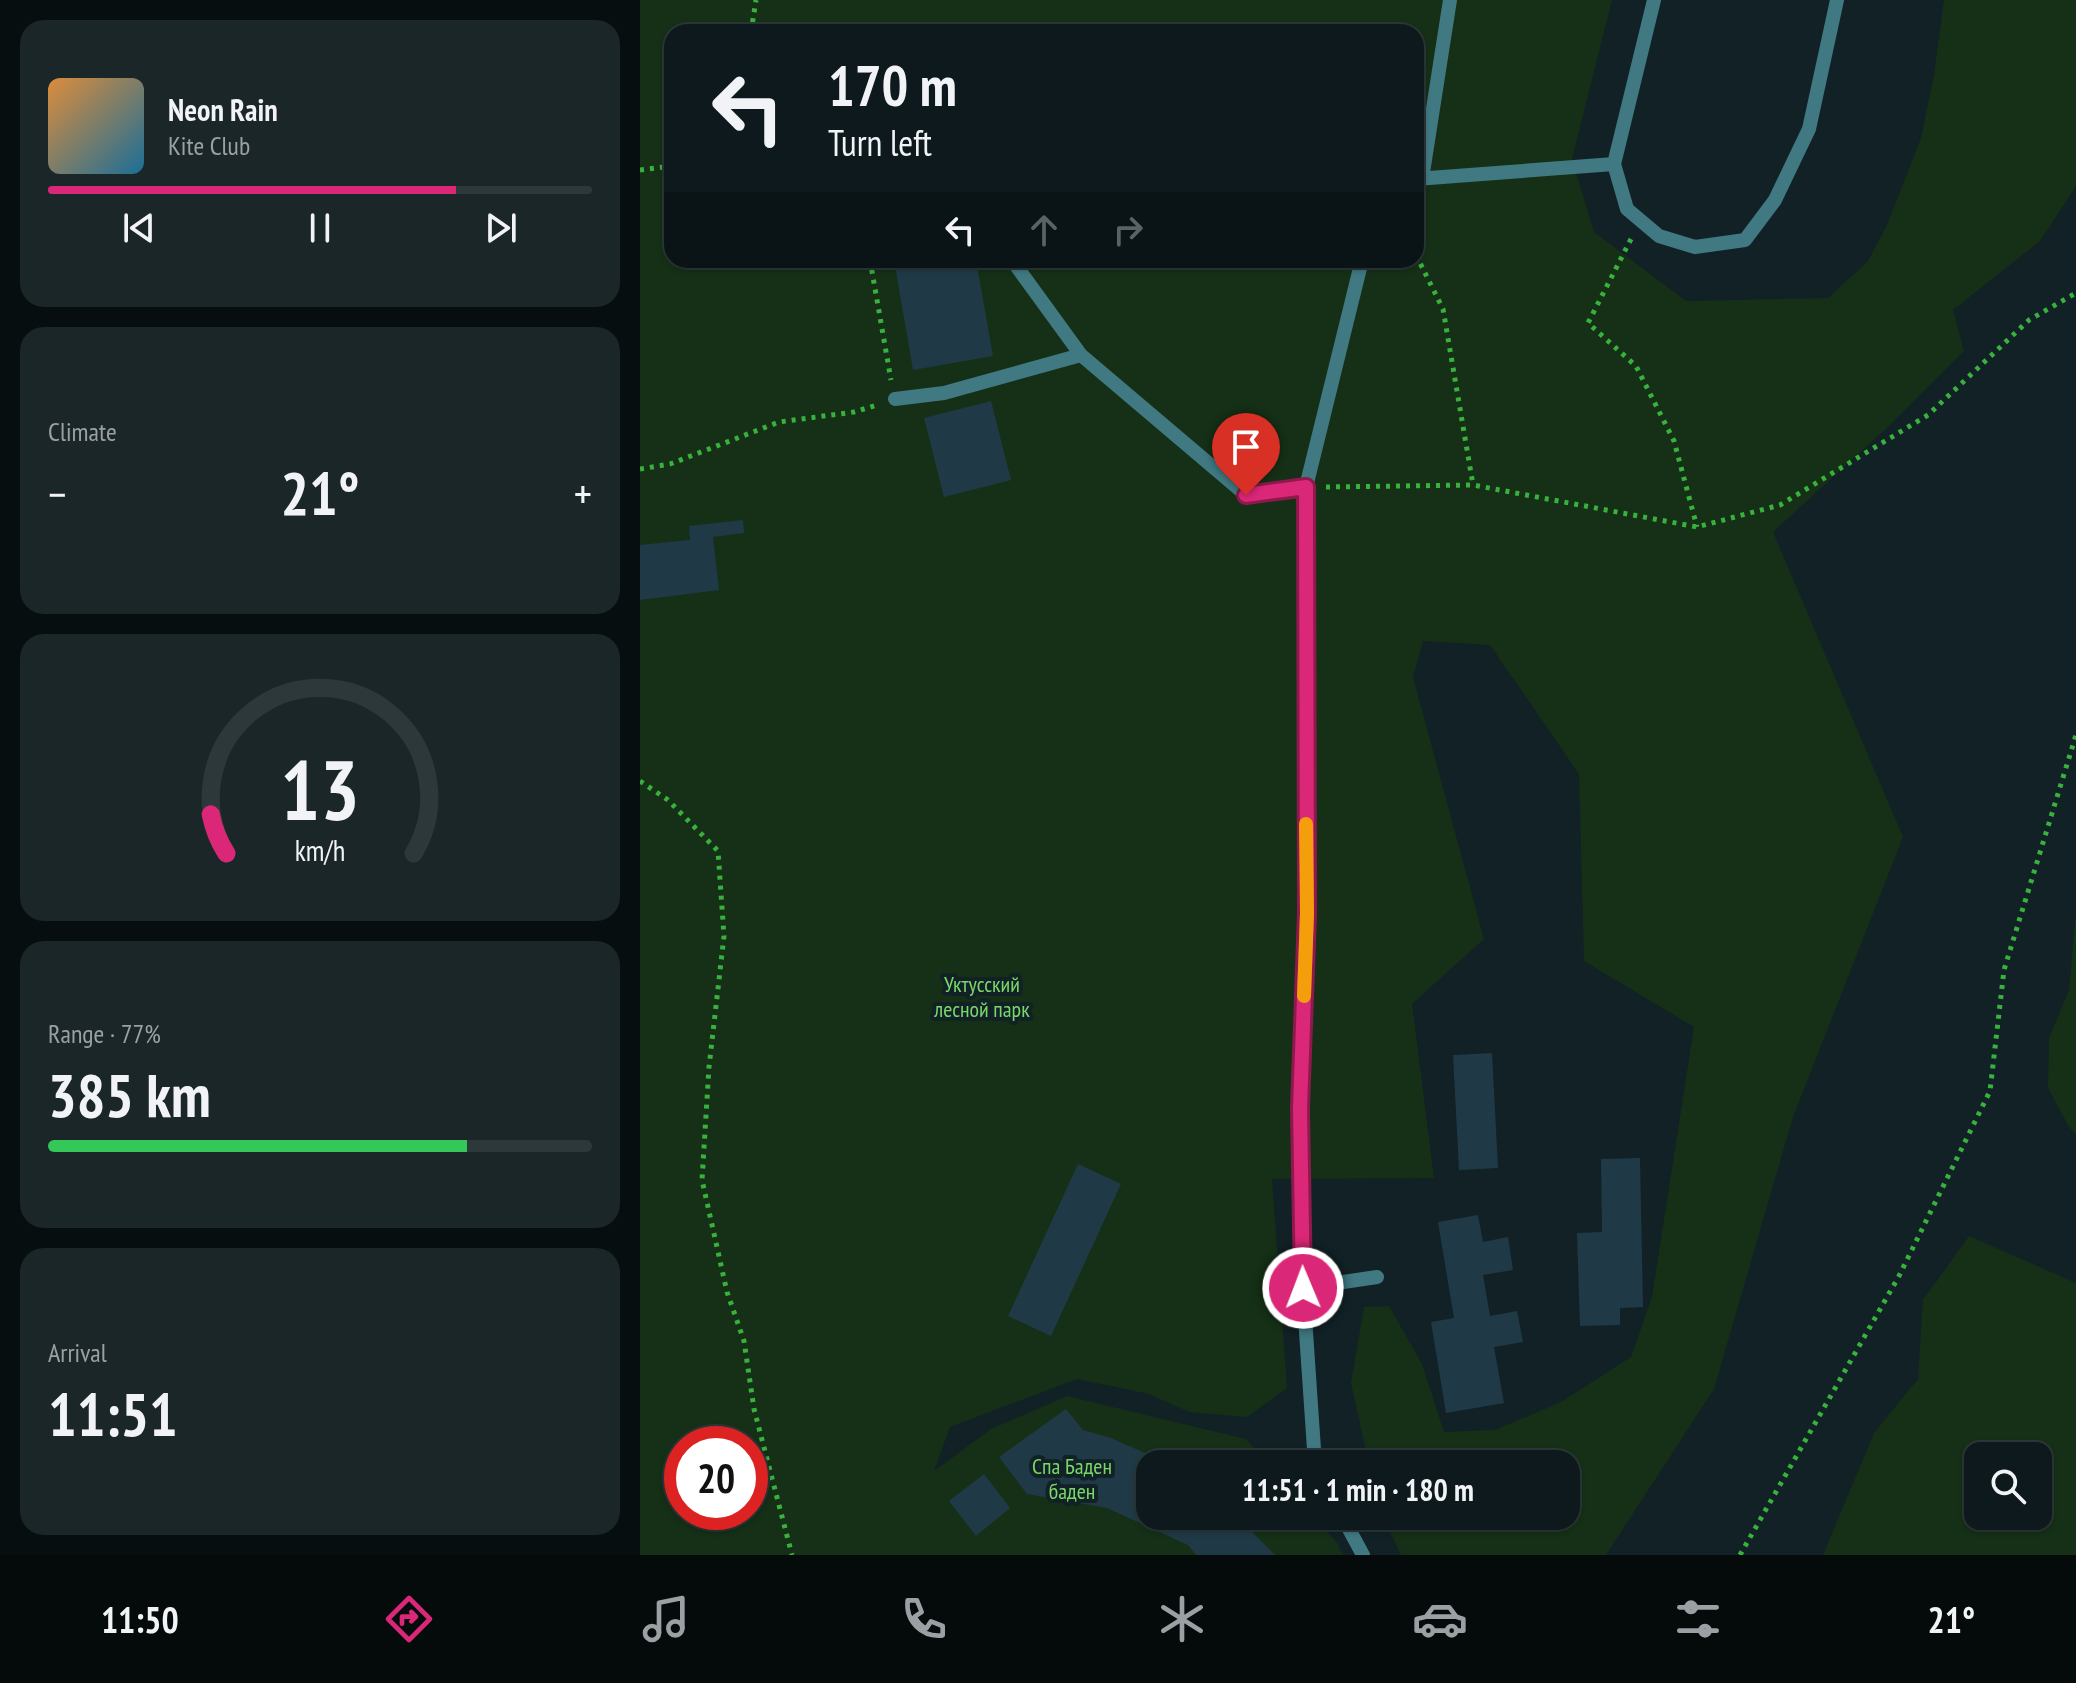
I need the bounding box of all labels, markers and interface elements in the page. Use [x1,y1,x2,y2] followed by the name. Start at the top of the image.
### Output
[828,49,957,121] text: 170 m
[696,56,800,160] icon: left
[168,90,278,129] text: Neon Rain
[828,119,932,166] text: Turn left
[168,129,250,162] text: Kite Club
[117,206,161,250] icon: previous
[298,206,342,250] icon: pause
[479,206,523,250] icon: next
[938,208,982,252] icon: left
[1022,208,1066,252] icon: ahead
[1106,208,1150,252] icon: right
[1212,413,1280,495] pin
[48,415,117,448] text: Climate
[1224,425,1268,469] icon: arrive
[280,454,360,532] text: 21°
[48,465,66,522] text: −
[574,465,592,522] text: +
[280,734,360,842] text: 13
[295,832,345,869] text: km/h
[933,970,1030,1023] park label: Уктусский лесной парк
[48,1017,161,1050] text: Range · 77%
[48,1056,211,1134] text: 385 km
[1261,1246,1345,1330] position arrow
[48,1336,107,1369] text: Arrival
[48,1375,178,1453] text: 11:51
[664,1426,768,1530] speed limit sign: 20
[1964,1442,2052,1530] map controls
[1964,1442,2052,1530] button: search
[1032,1452,1112,1505] park label: Спа Баден баден
[1242,1470,1474,1509] text: 11:51 · 1 min · 180 m
[381,1591,437,1647] icon: directions
[638,1591,694,1647] icon: music
[896,1591,952,1647] icon: phone
[1154,1591,1210,1647] icon: climate
[1412,1591,1468,1647] icon: car
[1670,1591,1726,1647] icon: filters
[101,1596,179,1643] text: 11:50
[1927,1596,1975,1643] text: 21°

